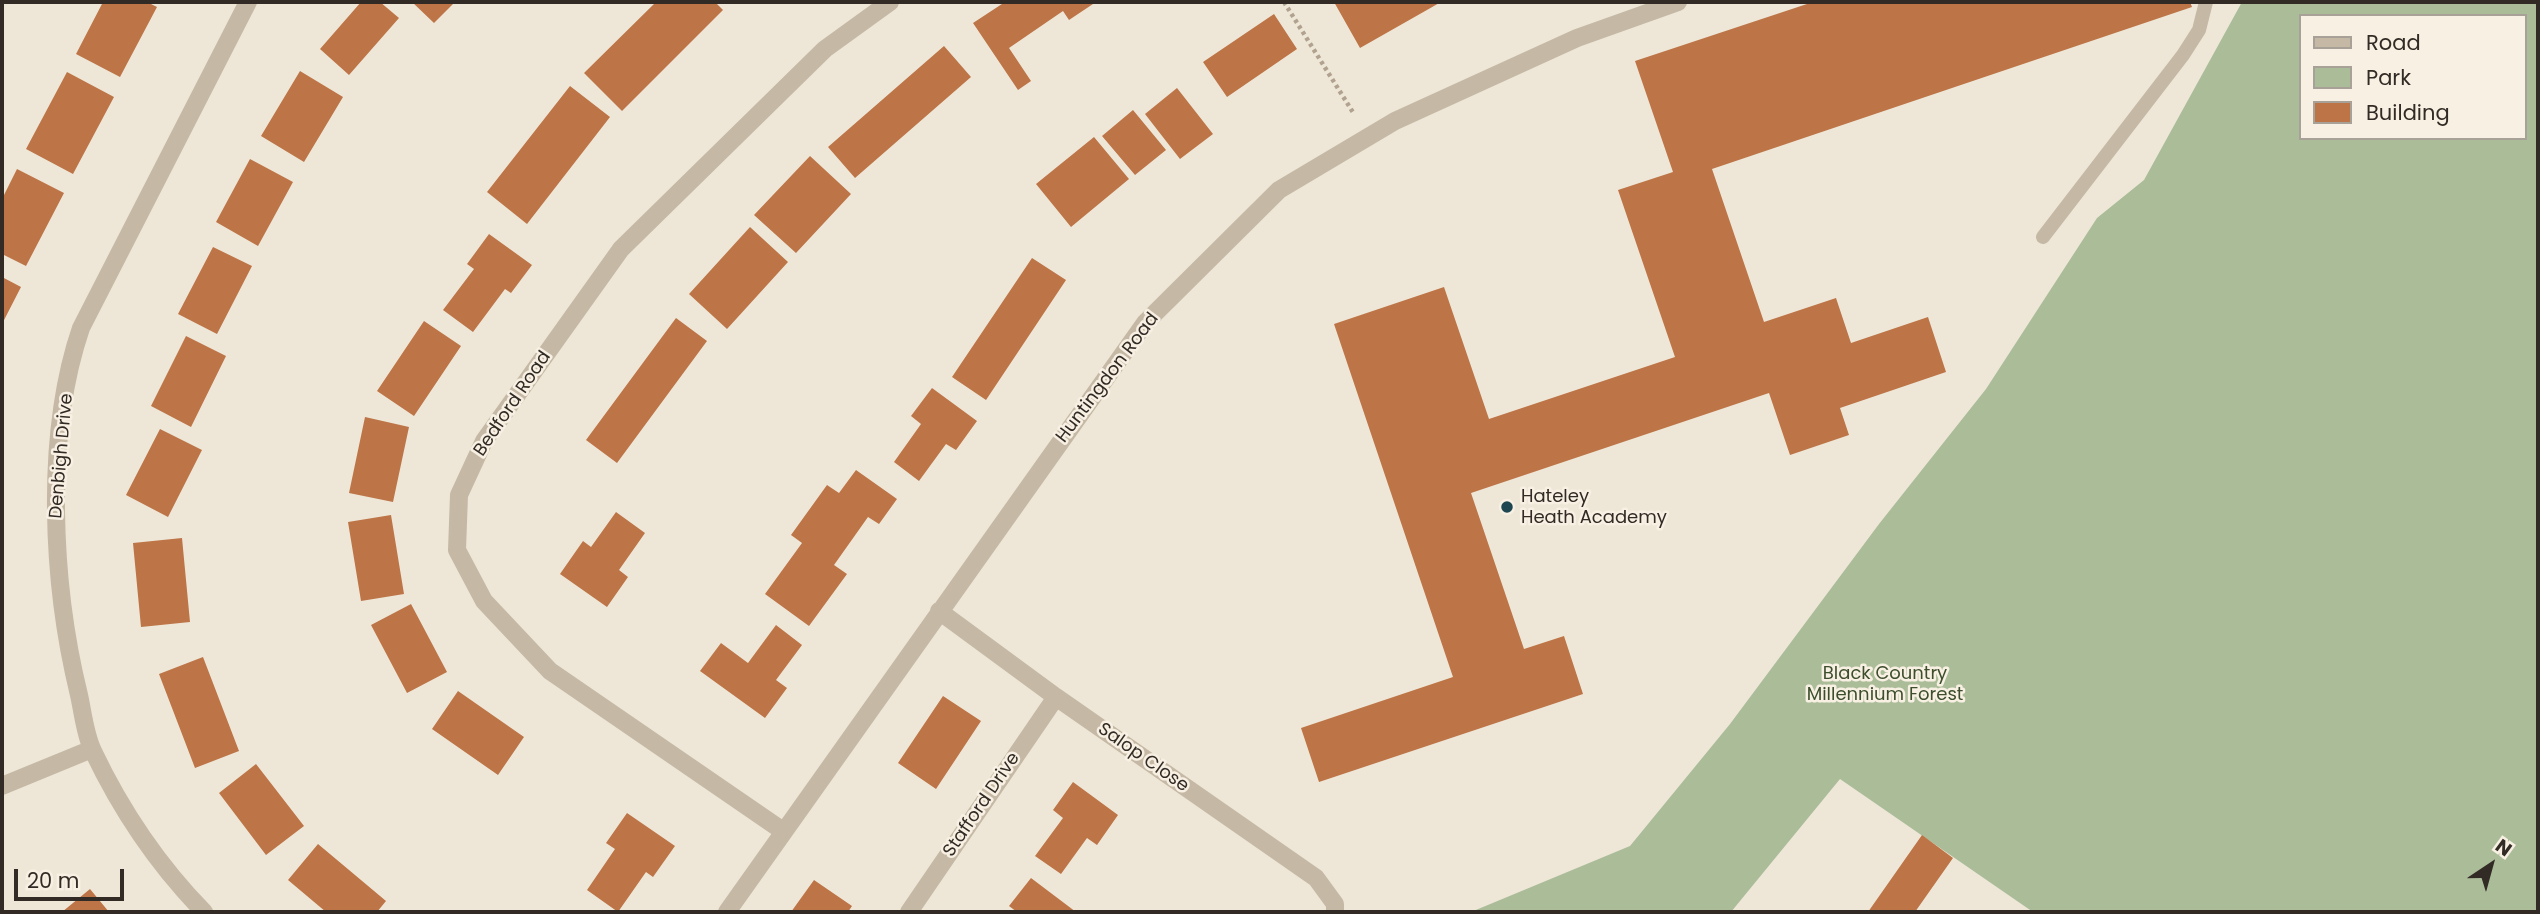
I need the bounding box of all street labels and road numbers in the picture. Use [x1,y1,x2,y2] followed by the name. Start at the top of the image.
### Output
[1052,309,1164,447] street label: Huntingdon Road
[470,347,556,461] street label: Bedford Road
[46,392,78,520] street label: Denbigh Drive
[1093,719,1193,797] street label: Salop Close
[939,749,1025,861] street label: Stafford Drive

